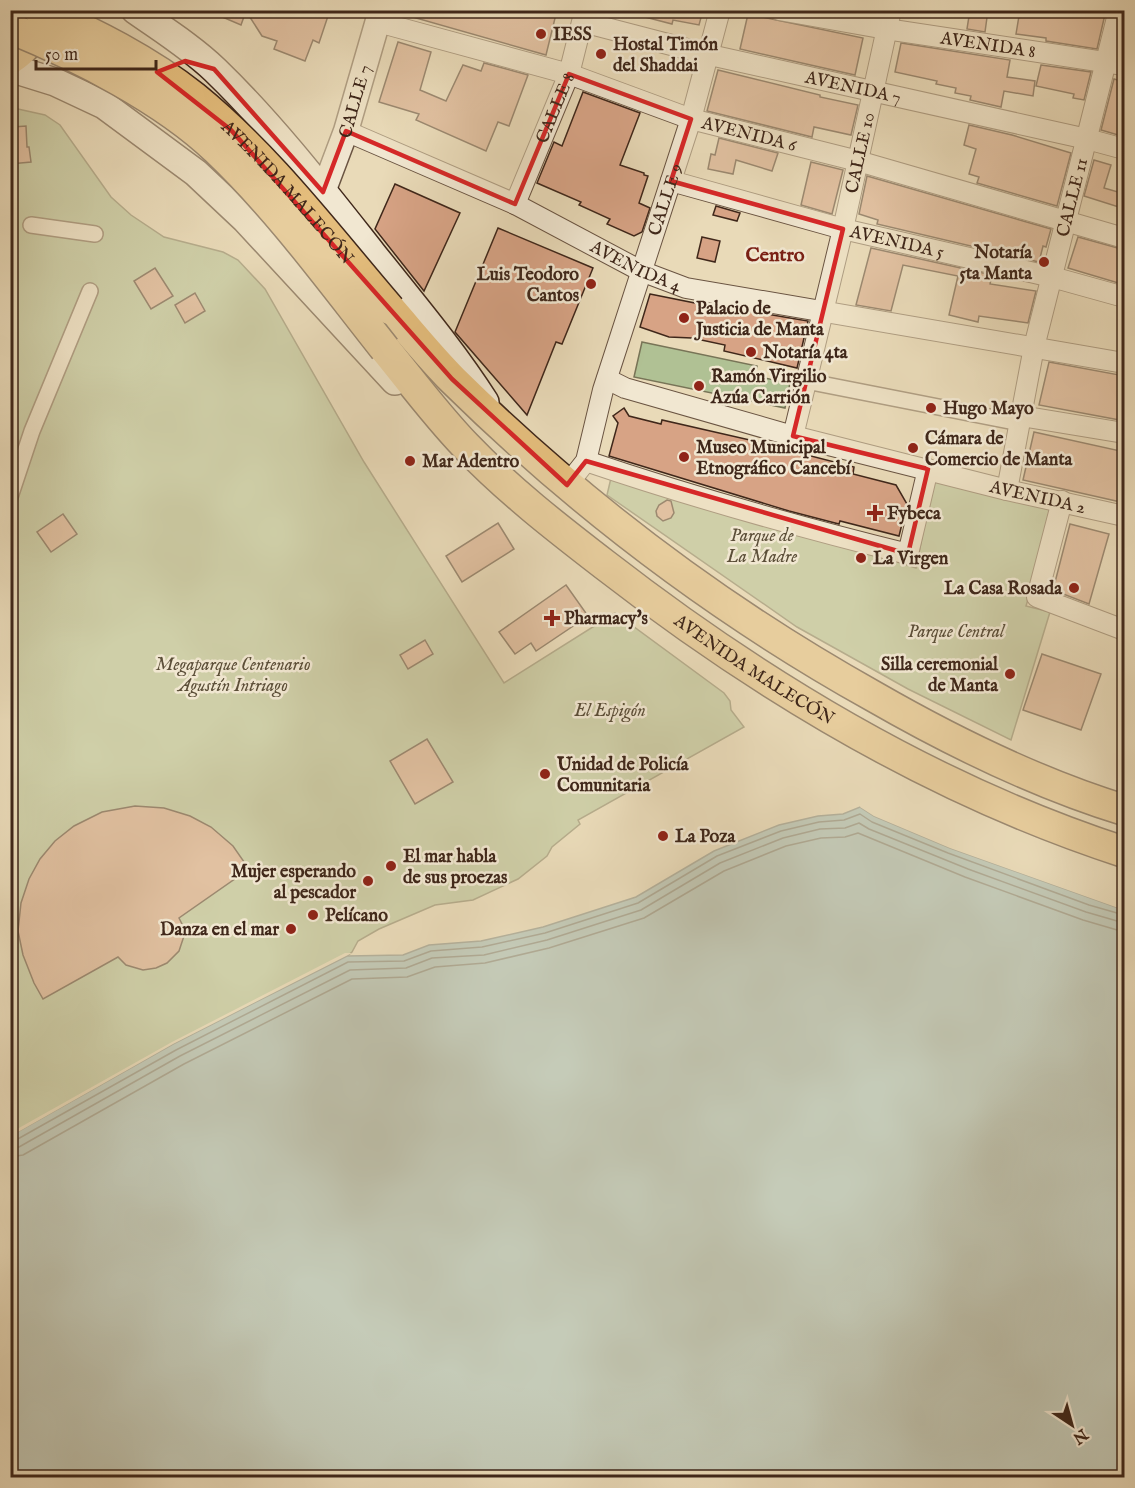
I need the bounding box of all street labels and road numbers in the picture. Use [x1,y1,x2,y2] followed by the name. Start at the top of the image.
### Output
[938,27,1037,65] street label: AVENIDA 8
[334,62,378,142] street label: CALLE 7
[802,66,903,110] street label: AVENIDA 7
[531,70,581,147] street label: CALLE 8
[841,110,881,196] street label: CALLE 10
[698,112,799,158] street label: AVENIDA 6
[215,115,358,270] street label: AVENIDA MALECÓN
[1052,156,1094,239] street label: CALLE 11
[644,161,689,239] street label: CALLE 9
[847,221,946,265] street label: AVENIDA 5
[585,236,684,298] street label: AVENIDA 4
[986,476,1088,520] street label: AVENIDA 2
[668,610,838,731] street label: AVENIDA MALECÓN

